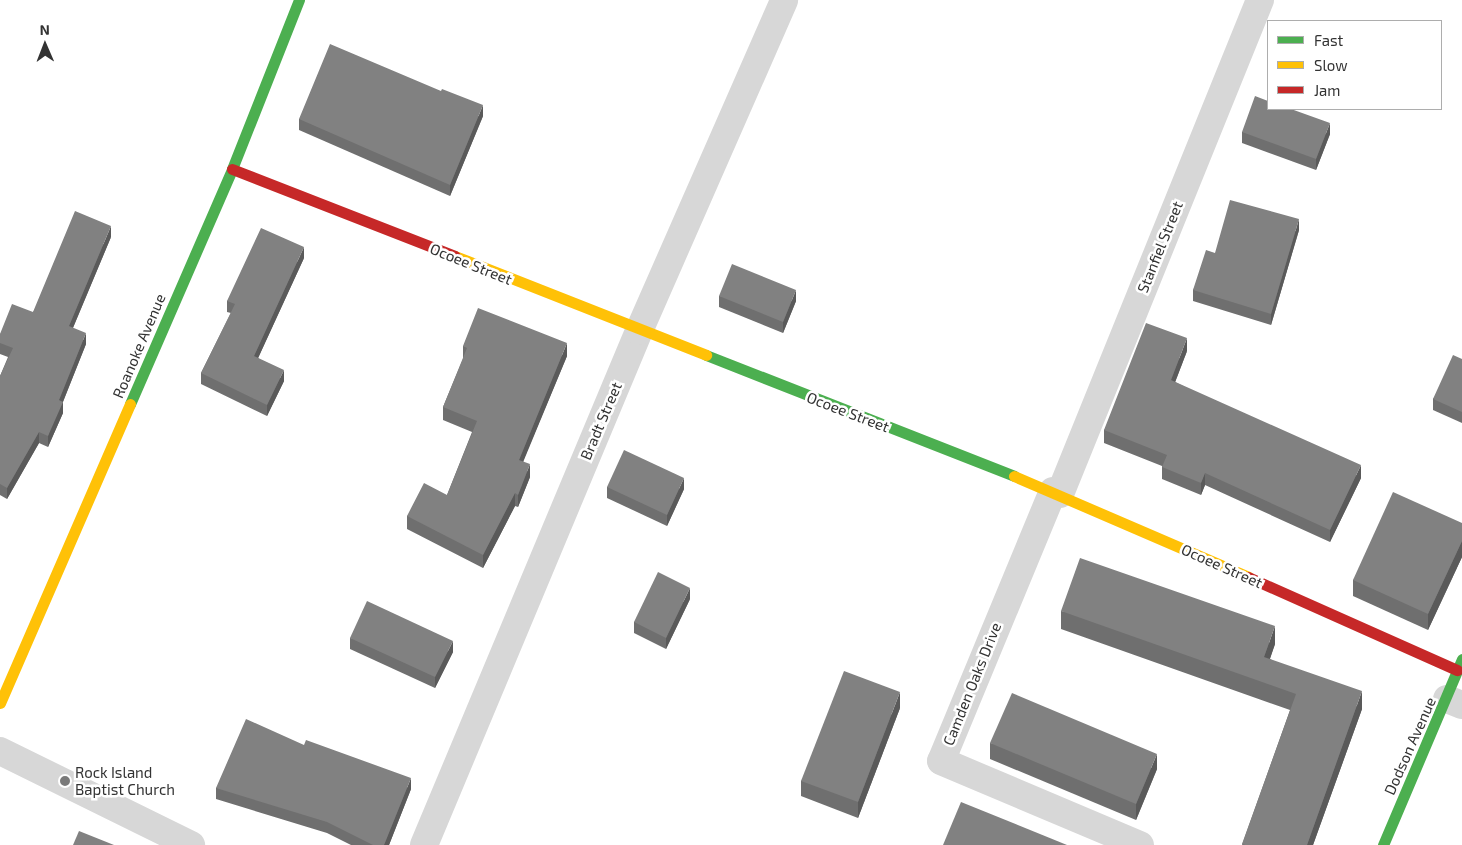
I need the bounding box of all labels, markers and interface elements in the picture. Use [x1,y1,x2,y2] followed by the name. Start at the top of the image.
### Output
[20,20,70,70] north arrow
[1267,20,1442,110] legend
[40,21,50,38] text: N
[1314,31,1343,49] text: Fast
[1314,56,1348,74] text: Slow
[1314,81,1340,99] text: Jam
[1133,198,1187,296] street label: Stanfiel Street
[427,239,515,289] street label: Ocoee Street
[109,291,169,401] street label: Roanoke Avenue
[577,379,625,463] street label: Bradt Street
[804,388,892,436] street label: Ocoee Street
[1179,540,1265,592] street label: Ocoee Street
[939,620,1005,748] street label: Camden Oaks Drive
[1380,694,1440,798] street label: Dodson Avenue
[75,763,175,798] place label: Rock Island Baptist Church
[59,775,71,787] marker: Rock Island Baptist Church

